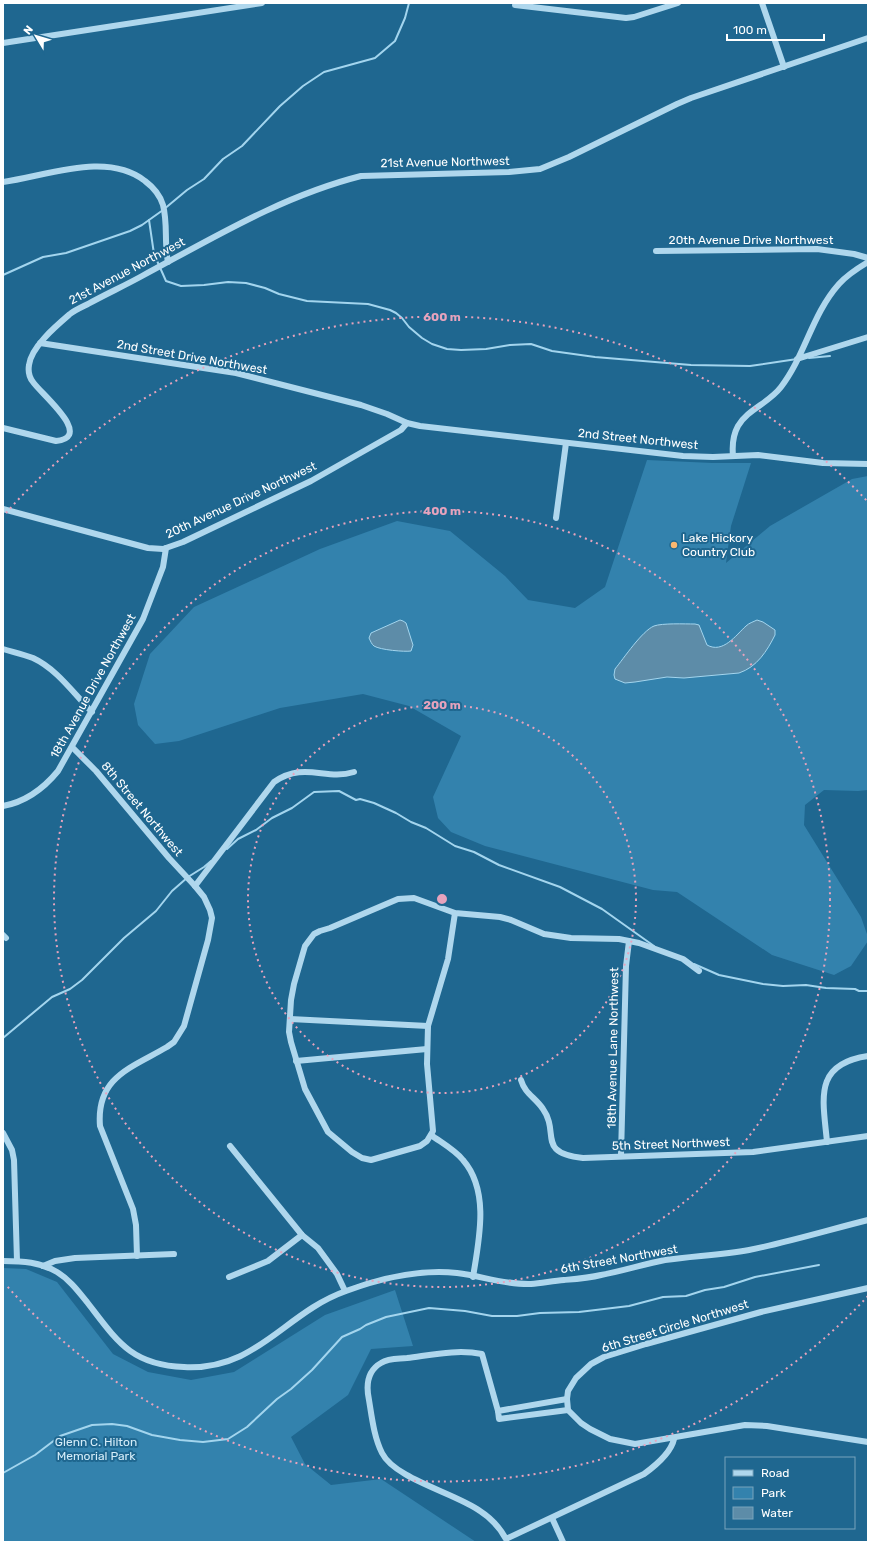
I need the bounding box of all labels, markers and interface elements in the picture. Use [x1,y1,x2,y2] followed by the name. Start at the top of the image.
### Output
[16,16,56,56] north arrow
[727,16,824,42] scale bar
[21,23,36,37] text: N
[733,23,767,37] text: 100 m
[380,154,510,170] street label: 21st Avenue Northwest
[669,233,834,247] street label: 20th Avenue Drive Northwest
[67,234,188,308] street label: 21st Avenue Northwest
[423,310,461,324] text: 600 m
[116,337,269,377] street label: 2nd Street Drive Northwest
[577,426,699,452] street label: 2nd Street Northwest
[163,459,319,541] street label: 20th Avenue Drive Northwest
[423,504,461,518] text: 400 m
[682,531,755,559] place label: Lake Hickory Country Club
[669,540,679,550] marker: Lake Hickory Country Club
[47,611,139,761] street label: 18th Avenue Drive Northwest
[423,698,461,712] text: 200 m
[98,759,186,859] street label: 8th Street Northwest
[435,892,449,906] centre of rings
[605,967,621,1129] street label: 18th Avenue Lane Northwest
[612,1135,731,1153] street label: 5th Street Northwest
[559,1242,679,1276] street label: 6th Street Northwest
[600,1297,751,1355] street label: 6th Street Circle Northwest
[55,1435,137,1463] park label: Glenn C. Hilton Memorial Park
[725,1457,855,1529] legend
[761,1466,789,1480] text: Road
[761,1486,787,1500] text: Park
[761,1506,793,1520] text: Water

